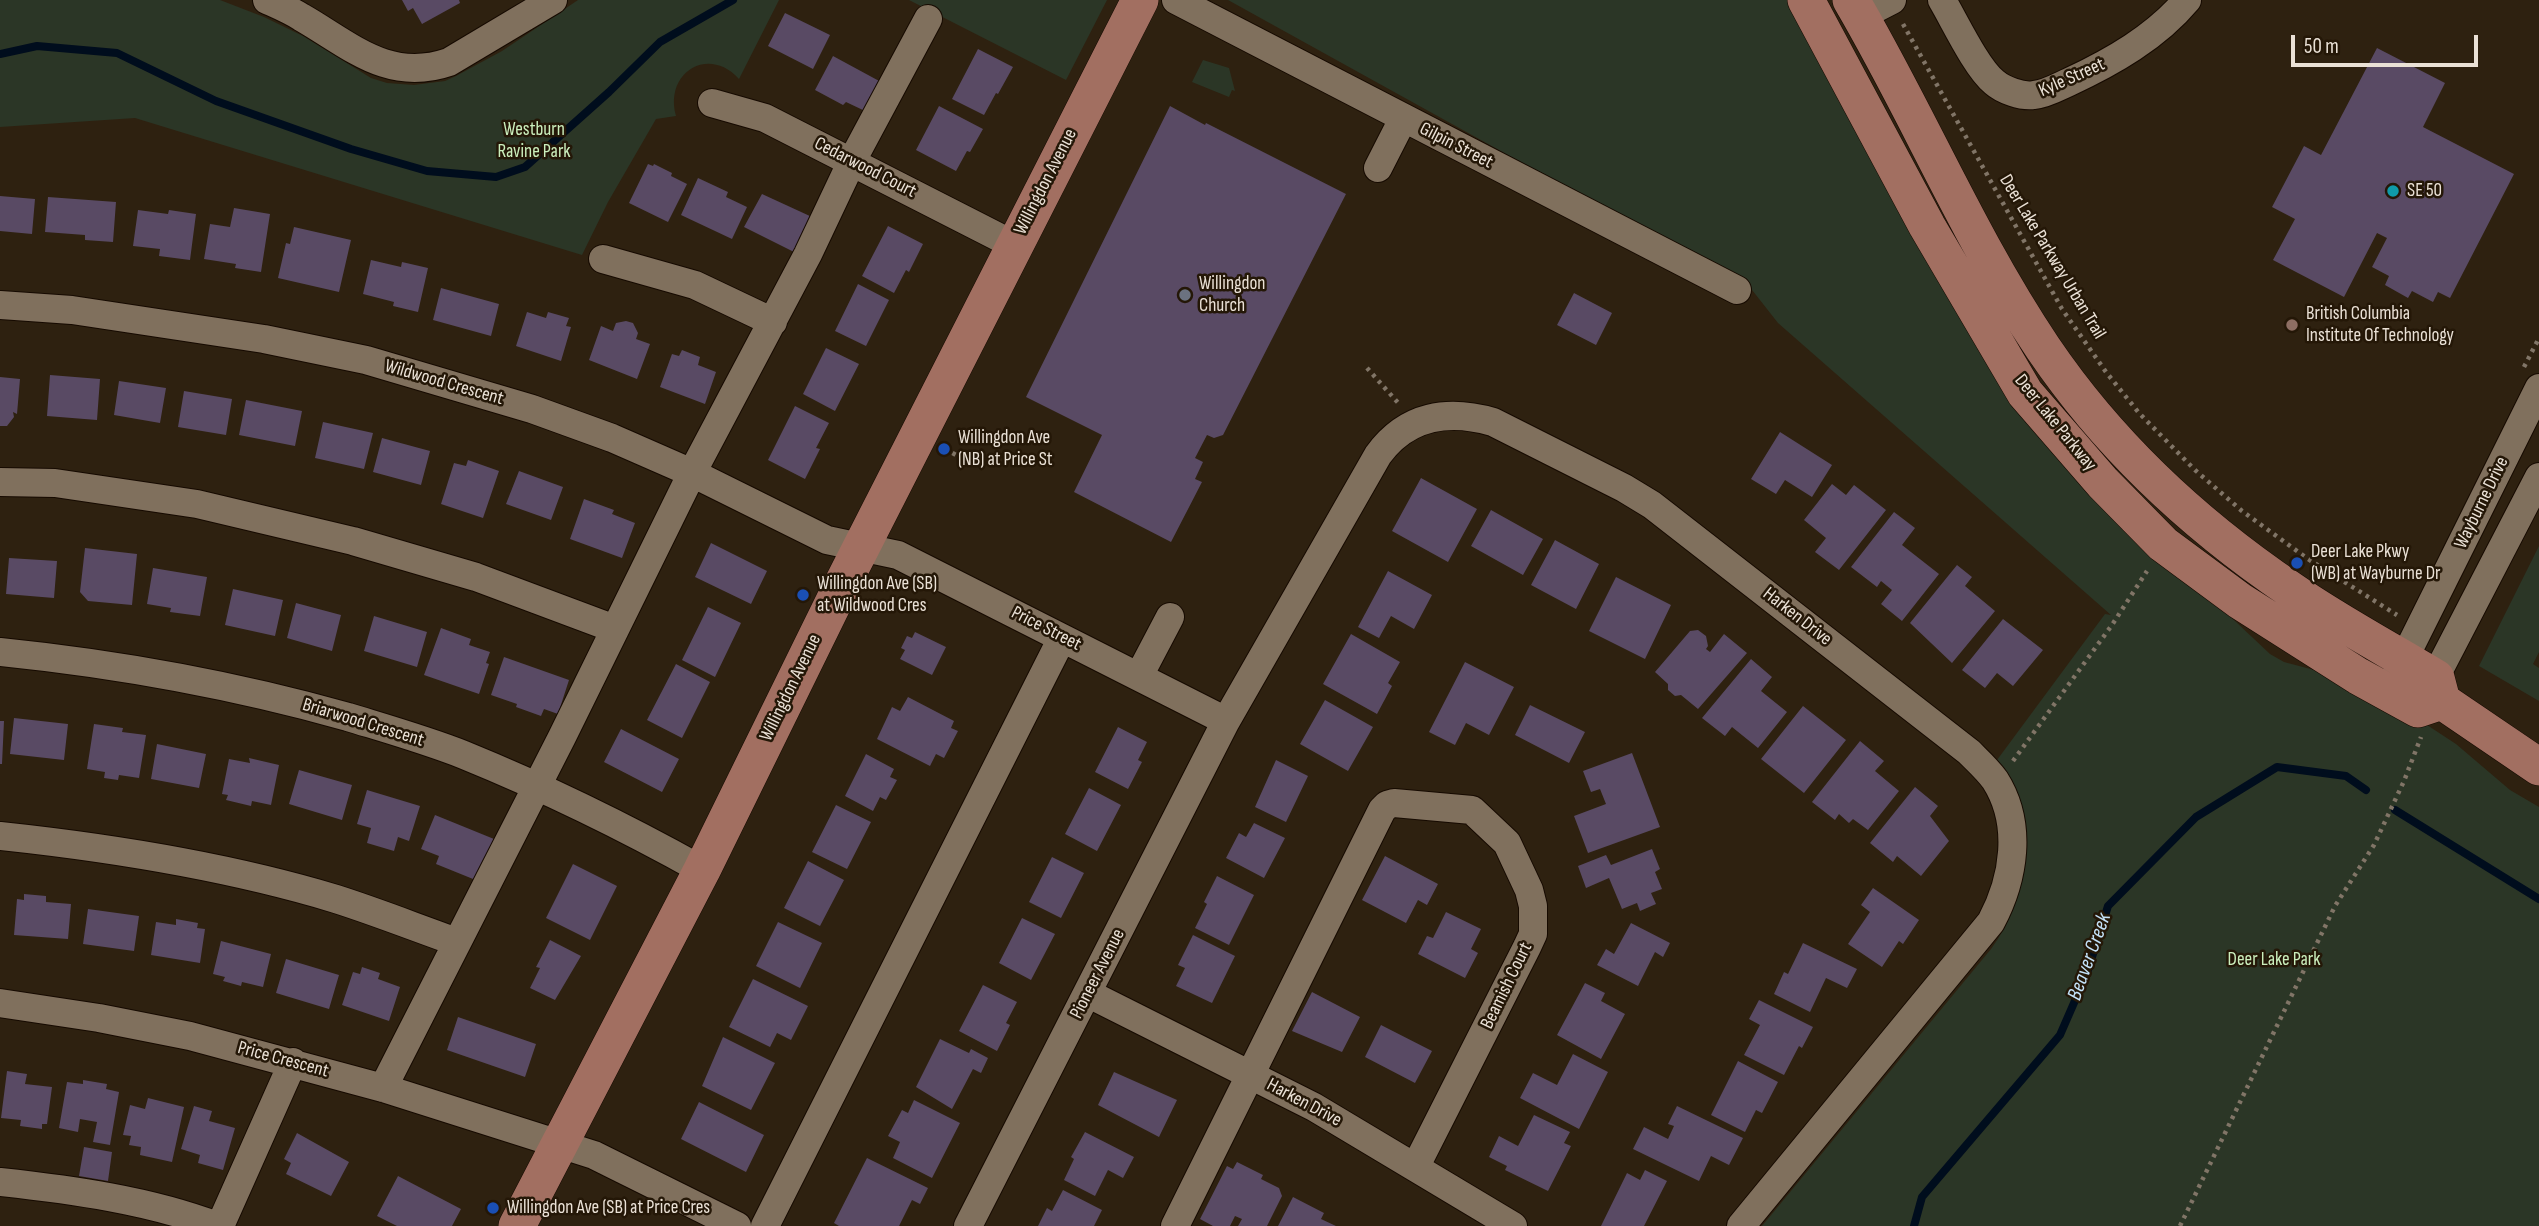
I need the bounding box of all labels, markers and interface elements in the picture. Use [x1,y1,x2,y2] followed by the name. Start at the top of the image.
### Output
[2294,21,2481,65] scale bar
[2304,34,2339,59] text: 50 m
[2036,53,2108,103] street label: Kyle Street
[1416,118,1496,174] street label: Gilpin Street
[497,119,571,163] park label: Westburn Ravine Park
[1010,125,1082,239] street label: Willingdon Avenue
[810,133,920,203] street label: Cedarwood Court
[1994,171,2110,343] street label: Deer Lake Parkway Urban Trail
[2407,180,2442,202] place label: SE 50
[2385,183,2401,199] marker: SE 50
[1199,273,1265,317] place label: Willingdon Church
[1177,287,1193,303] marker: Willingdon Church
[2306,303,2454,347] place label: British Columbia Institute Of Technology
[2284,317,2300,333] marker: British Columbia Institute Of Technology
[382,355,506,411] street label: Wildwood Crescent
[2009,370,2101,476] street label: Deer Lake Parkway
[958,427,1053,471] place label: Willingdon Ave (NB) at Price St
[936,441,952,457] marker: Willingdon Ave (NB) at Price St
[2450,453,2514,553] street label: Wayburne Drive
[2311,541,2440,585] place label: Deer Lake Pkwy (WB) at Wayburne Dr
[2289,555,2305,571] marker: Deer Lake Pkwy (WB) at Wayburne Dr
[817,573,937,617] place label: Willingdon Ave (SB) at Wildwood Cres
[1758,583,1836,651] street label: Harken Drive
[795,587,811,603] marker: Willingdon Ave (SB) at Wildwood Cres
[1007,602,1085,656] street label: Price Street
[755,631,827,745] street label: Willingdon Avenue
[300,694,426,752] street label: Briarwood Crescent
[2063,910,2117,1004] water label: Beaver Creek
[1066,925,1130,1023] street label: Pioneer Avenue
[1476,939,1538,1033] street label: Beamish Court
[2228,949,2320,971] park label: Deer Lake Park
[235,1037,331,1083] street label: Price Crescent
[1263,1074,1345,1132] street label: Harken Drive
[507,1197,710,1219] place label: Willingdon Ave (SB) at Price Cres
[485,1200,501,1216] marker: Willingdon Ave (SB) at Price Cres

